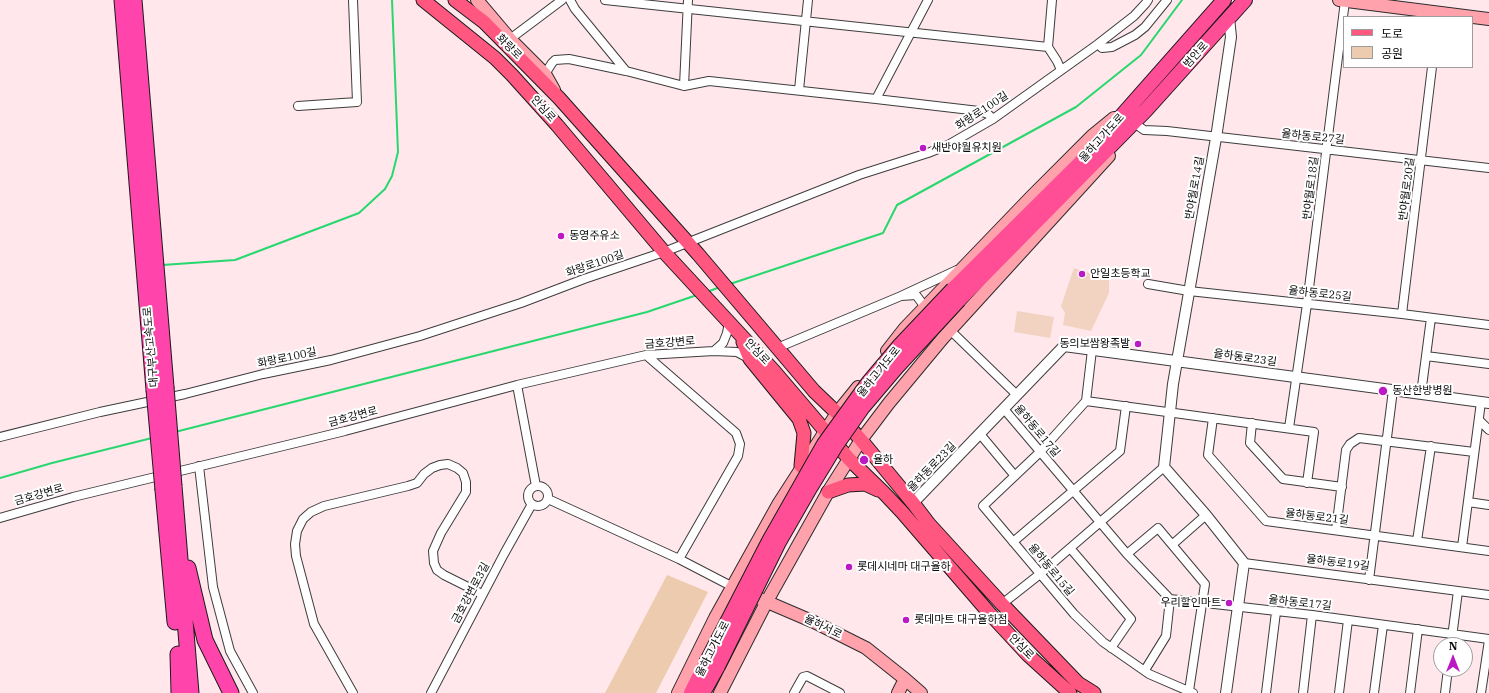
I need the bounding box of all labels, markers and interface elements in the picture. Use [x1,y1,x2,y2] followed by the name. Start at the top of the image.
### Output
[1343,16,1473,68] legend
[1381,26,1403,41] text: 도로
[494,32,524,62] street label: 화랑로
[1181,39,1211,71] street label: 범안로
[1381,46,1403,61] text: 공원
[953,89,1011,133] street label: 화랑로100길
[528,93,558,125] street label: 안심로
[1077,111,1127,165] street label: 율하고가도로
[1281,127,1345,147] street label: 율하동로27길
[931,141,1002,155] place label: 새반야월유치원
[918,143,928,153] marker: 새반야월유치원
[1183,155,1207,221] street label: 반야월로14길
[1301,156,1321,220] street label: 반야월로18길
[1397,157,1417,221] street label: 반야월로20길
[569,229,620,243] place label: 동영주유소
[556,231,566,241] marker: 동영주유소
[564,248,626,280] street label: 화랑로100길
[1090,267,1151,281] place label: 안일초등학교
[1077,269,1087,279] marker: 안일초등학교
[1288,284,1352,304] street label: 율하동로25길
[141,306,161,388] street label: 대구부산고속도로
[644,335,696,351] street label: 금호강변로
[742,336,772,368] street label: 안심로
[1059,337,1130,351] place label: 동의보쌈왕족발
[1133,339,1143,349] marker: 동의보쌈왕족발
[855,344,903,400] street label: 율하고가도로
[256,345,318,371] street label: 화랑로100길
[1212,347,1278,369] street label: 율하동로23길
[1392,384,1453,398] place label: 동산한방병원
[1377,385,1389,397] marker: 동산한방병원
[1011,402,1063,460] street label: 율하동로17길
[327,404,379,430] street label: 금호강변로
[905,439,959,495] street label: 율하동로23길
[873,453,893,467] place label: 율하
[858,454,870,466] marker: 율하
[13,482,65,508] street label: 금호강변로
[1285,507,1349,527] street label: 율하동로21길
[1025,541,1077,599] street label: 율하동로15길
[1306,553,1370,573] street label: 율하동로19길
[449,560,493,626] street label: 금호강변로3길
[857,560,951,574] place label: 롯데시네마 대구율하
[844,562,854,572] marker: 롯데시네마 대구율하
[1268,593,1332,613] street label: 율하동로17길
[1160,596,1221,610] place label: 우리할인마트
[1224,598,1234,608] marker: 우리할인마트
[802,612,844,642] street label: 율하서로
[914,613,1008,627] place label: 롯데마트 대구율하점
[901,615,911,625] marker: 롯데마트 대구율하점
[693,619,733,679] street label: 율하고가도로
[1006,631,1036,663] street label: 안심로
[1433,637,1473,677] north arrow
[1449,639,1457,653] text: N

